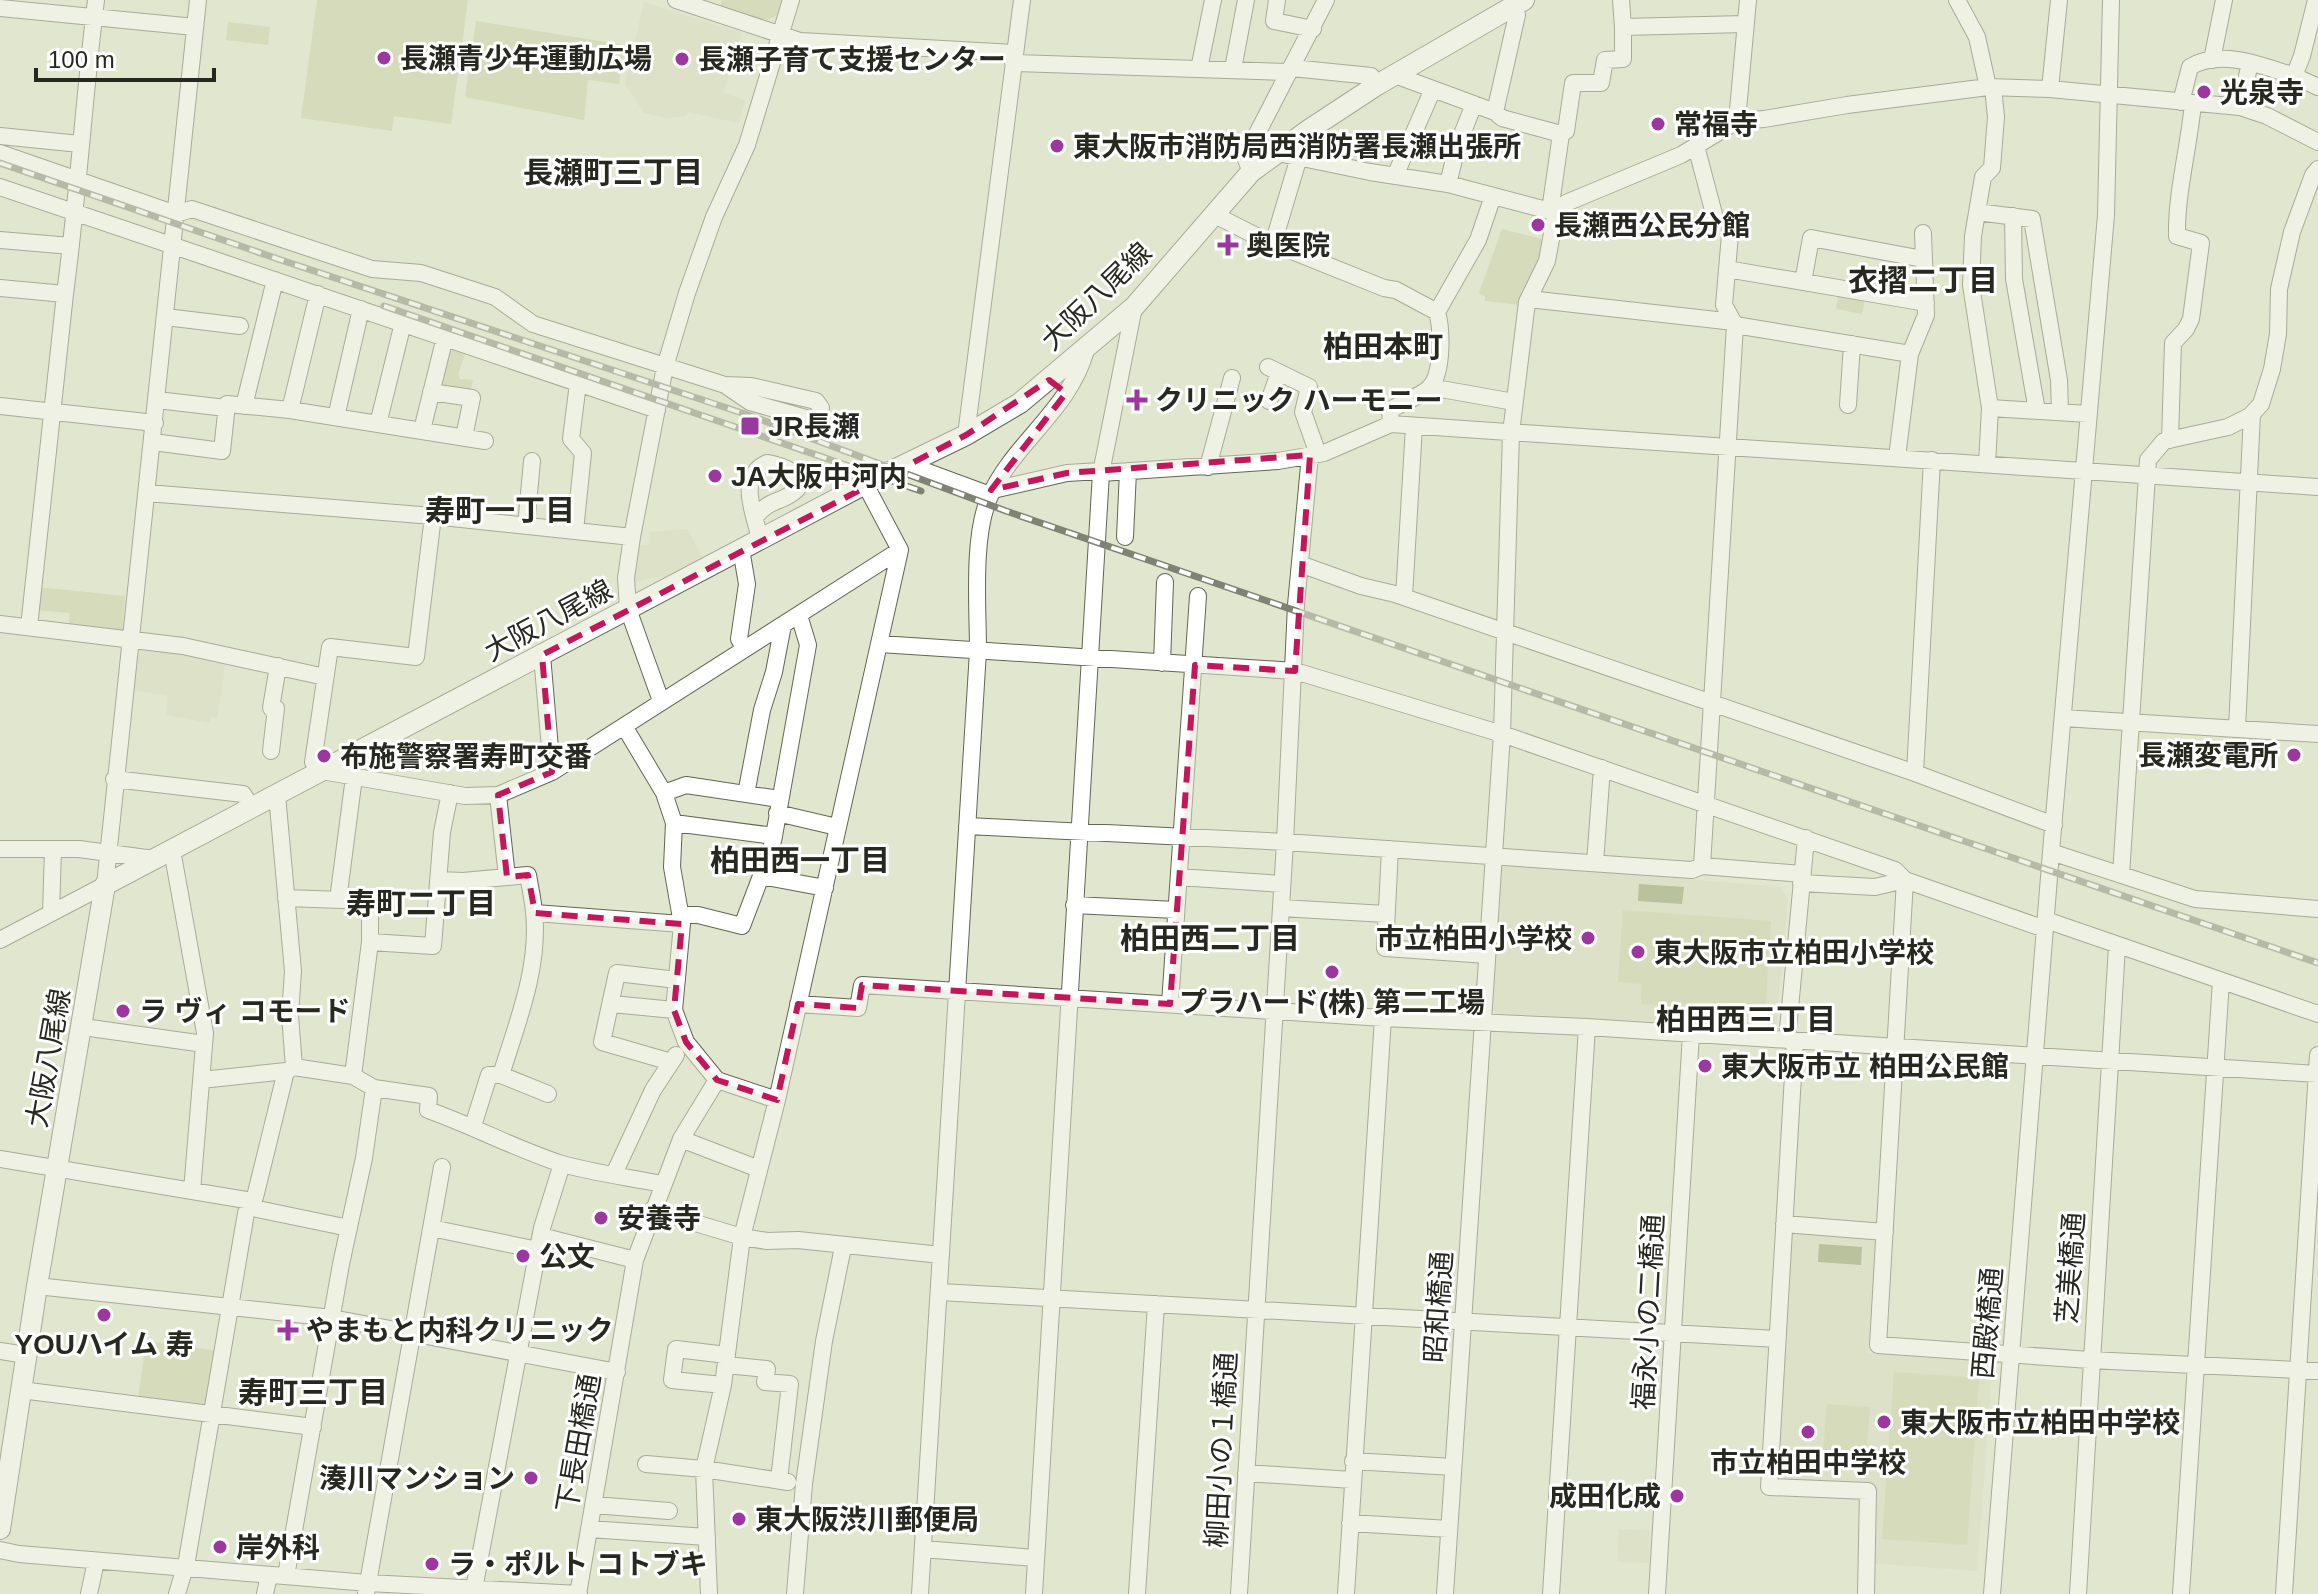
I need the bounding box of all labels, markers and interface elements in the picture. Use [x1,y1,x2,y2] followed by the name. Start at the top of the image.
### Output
[36,32,214,82] scale bar
[400,43,652,74] place label: 長瀬青少年運動広場
[698,44,1006,75] place label: 長瀬子育て支援センター
[48,46,115,73] text: 100 m
[375,49,393,67] marker: 長瀬青少年運動広場
[673,50,691,68] marker: 長瀬子育て支援センター
[2220,77,2304,108] place label: 光泉寺
[2195,83,2213,101] marker: 光泉寺
[1674,109,1758,140] place label: 常福寺
[1649,115,1667,133] marker: 常福寺
[1073,131,1521,162] place label: 東大阪市消防局西消防署長瀬出張所
[1048,137,1066,155] marker: 東大阪市消防局西消防署長瀬出張所
[523,156,703,189] district label: 長瀬町三丁目
[1554,210,1750,241] place label: 長瀬西公民分館
[1529,216,1547,234] marker: 長瀬西公民分館
[1246,230,1330,261] place label: 奥医院
[1217,234,1239,256] marker: 奥医院
[1035,237,1157,356] street label: 大阪八尾線
[1848,264,1998,297] district label: 衣摺二丁目
[1323,330,1443,363] district label: 柏田本町
[1155,385,1443,416] place label: クリニック ハーモニー
[1126,389,1148,411] marker: クリニック ハーモニー
[768,411,860,442] place label: JR長瀬
[739,415,761,437] marker: JR長瀬
[731,461,907,492] place label: JA大阪中河内
[706,467,724,485] marker: JA大阪中河内
[425,494,575,527] district label: 寿町一丁目
[479,574,617,667] street label: 大阪八尾線
[2138,740,2278,771] place label: 長瀬変電所
[340,741,592,772] place label: 布施警察署寿町交番
[2285,746,2303,764] marker: 長瀬変電所
[315,747,333,765] marker: 布施警察署寿町交番
[710,844,890,877] district label: 柏田西一丁目
[346,887,496,920] district label: 寿町二丁目
[1120,922,1300,955] district label: 柏田西二丁目
[1376,923,1572,954] place label: 市立柏田小学校
[1579,929,1597,947] marker: 市立柏田小学校
[1654,937,1934,968] place label: 東大阪市立柏田小学校
[1629,943,1647,961] marker: 東大阪市立柏田小学校
[1323,963,1341,981] marker: プラハード(株) 第二工場
[21,986,76,1130] street label: 大阪八尾線
[1179,987,1485,1018] place label: プラハード(株) 第二工場
[139,996,351,1027] place label: ラ ヴィ コモード
[114,1002,132,1020] marker: ラ ヴィ コモード
[1656,1003,1836,1036] district label: 柏田西三丁目
[1721,1051,2009,1082] place label: 東大阪市立 柏田公民館
[1696,1057,1714,1075] marker: 東大阪市立 柏田公民館
[617,1203,701,1234] place label: 安養寺
[592,1209,610,1227] marker: 安養寺
[2051,1211,2090,1325] street label: 芝美橋通
[1628,1213,1669,1411] street label: 福永小の二橋通
[539,1241,595,1272] place label: 公文
[514,1247,532,1265] marker: 公文
[1419,1250,1458,1364] street label: 昭和橋通
[1967,1266,2008,1380] street label: 西殿橋通
[95,1306,113,1324] marker: YOUハイム 寿
[306,1315,613,1346] place label: やまもと内科クリニック
[277,1319,299,1341] marker: やまもと内科クリニック
[14,1329,194,1360] place label: YOUハイム 寿
[1201,1351,1242,1549] street label: 柳田小の１橋通
[551,1371,606,1515] street label: 下長田橋通
[238,1376,388,1409] district label: 寿町三丁目
[1900,1407,2180,1438] place label: 東大阪市立柏田中学校
[1875,1413,1893,1431] marker: 東大阪市立柏田中学校
[1799,1423,1817,1441] marker: 市立柏田中学校
[1710,1447,1906,1478] place label: 市立柏田中学校
[319,1463,515,1494] place label: 湊川マンション
[522,1469,540,1487] marker: 湊川マンション
[1549,1481,1661,1512] place label: 成田化成
[1668,1487,1686,1505] marker: 成田化成
[755,1504,979,1535] place label: 東大阪渋川郵便局
[730,1510,748,1528] marker: 東大阪渋川郵便局
[236,1532,320,1563] place label: 岸外科
[211,1538,229,1556] marker: 岸外科
[448,1549,708,1580] place label: ラ・ポルト コトブキ
[423,1555,441,1573] marker: ラ・ポルト コトブキ

